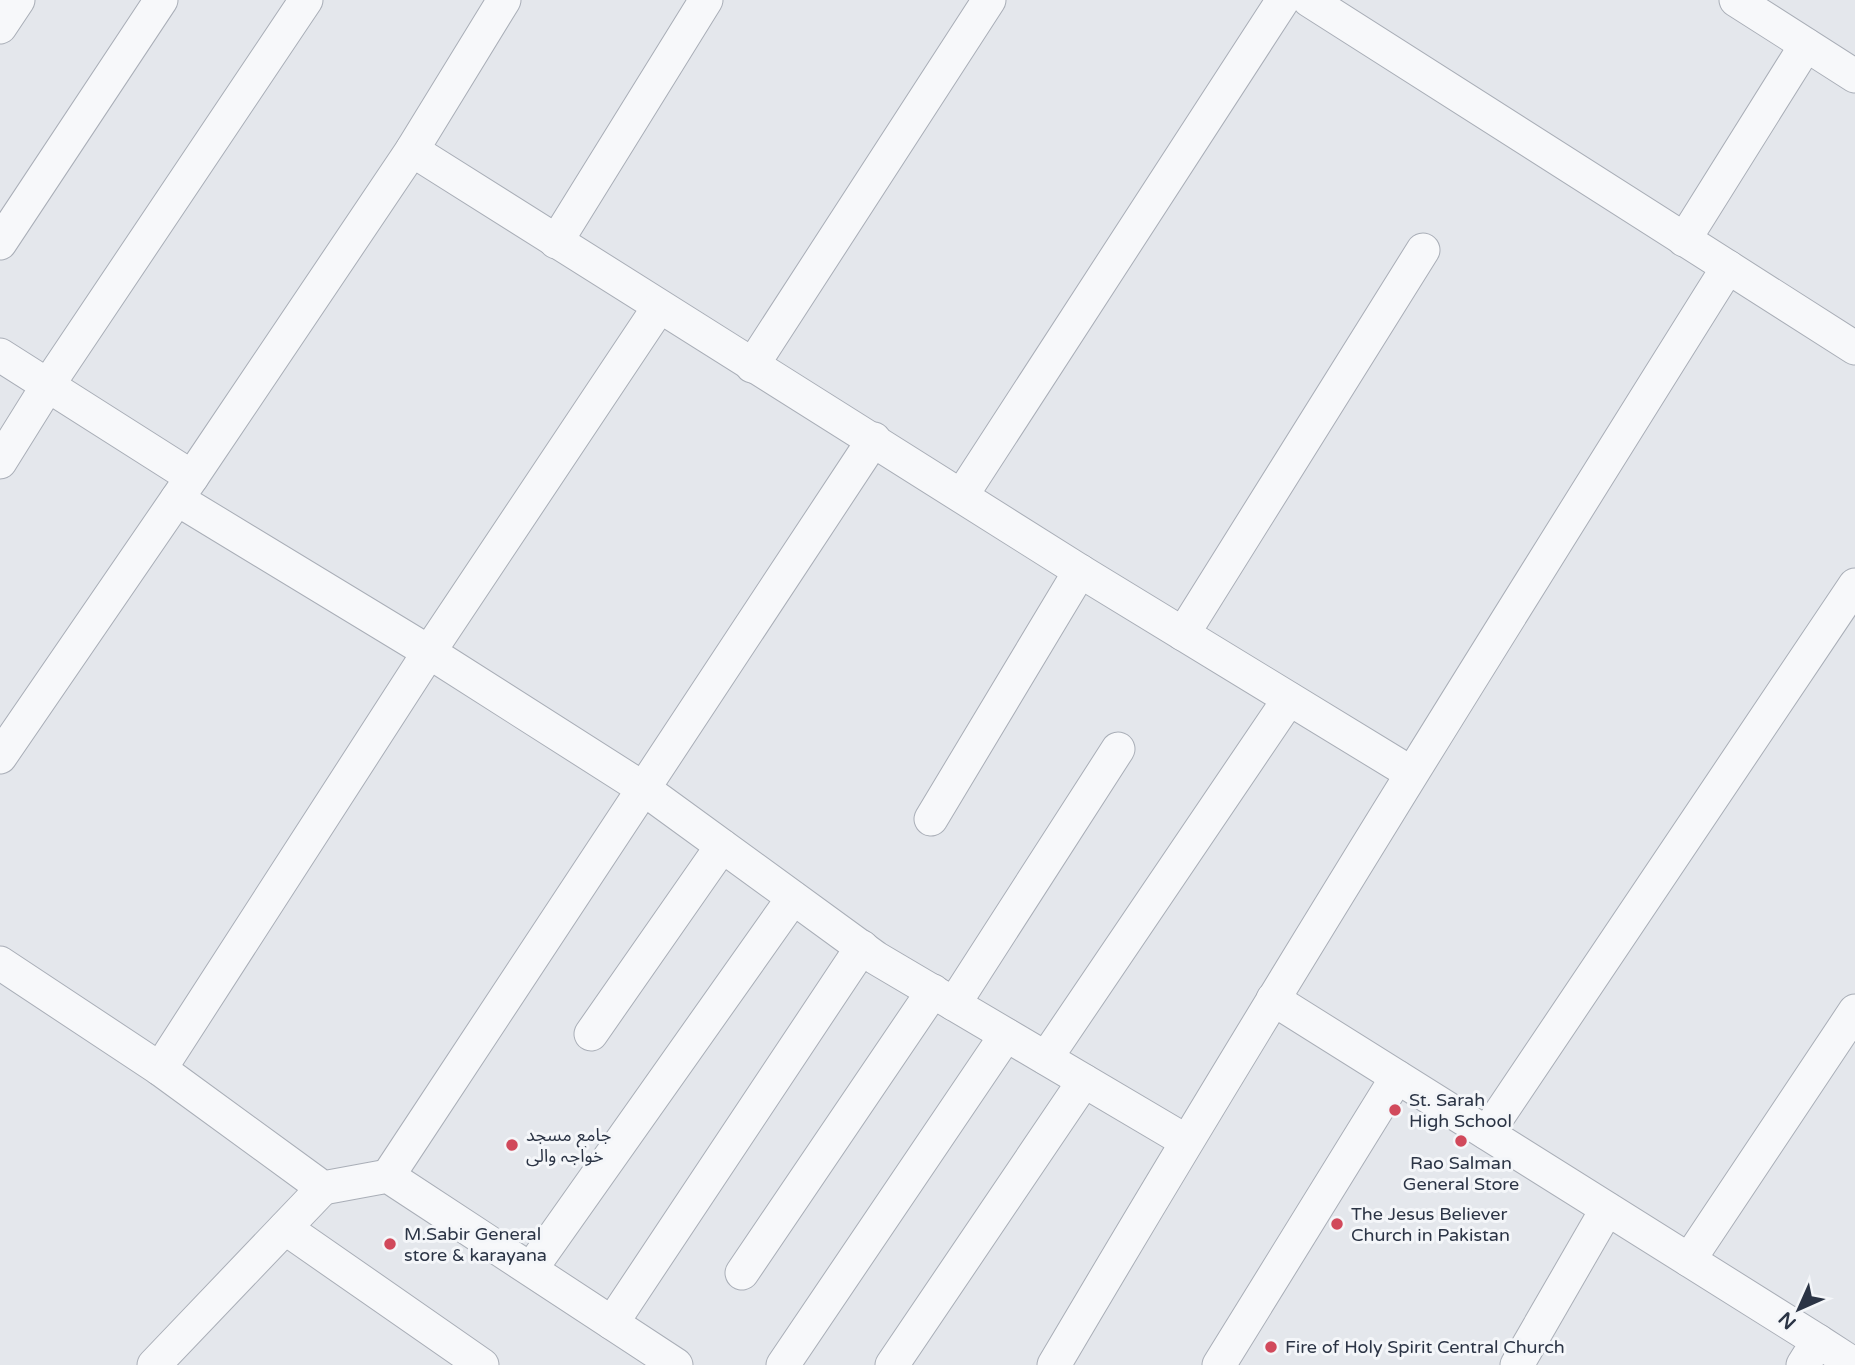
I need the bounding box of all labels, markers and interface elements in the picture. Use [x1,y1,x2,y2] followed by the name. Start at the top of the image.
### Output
[1409,1089,1512,1132] place label: St. Sarah High School
[1387,1102,1403,1118] marker: St. Sarah High School
[526,1124,611,1167] place label: جامع مسجد خواجہ والی
[1453,1133,1469,1149] marker: Rao Salman General Store
[504,1137,520,1153] marker: جامع مسجد خواجہ والی
[1403,1152,1519,1195] place label: Rao Salman General Store
[1351,1203,1510,1246] place label: The Jesus Believer Church in Pakistan
[1329,1216,1345,1232] marker: The Jesus Believer Church in Pakistan
[404,1223,547,1266] place label: M.Sabir General store & karayana
[382,1236,398,1252] marker: M.Sabir General store & karayana
[1764,1274,1834,1344] north arrow
[1775,1307,1801,1333] text: N
[1285,1336,1565,1358] place label: Fire of Holy Spirit Central Church
[1263,1339,1279,1355] marker: Fire of Holy Spirit Central Church

